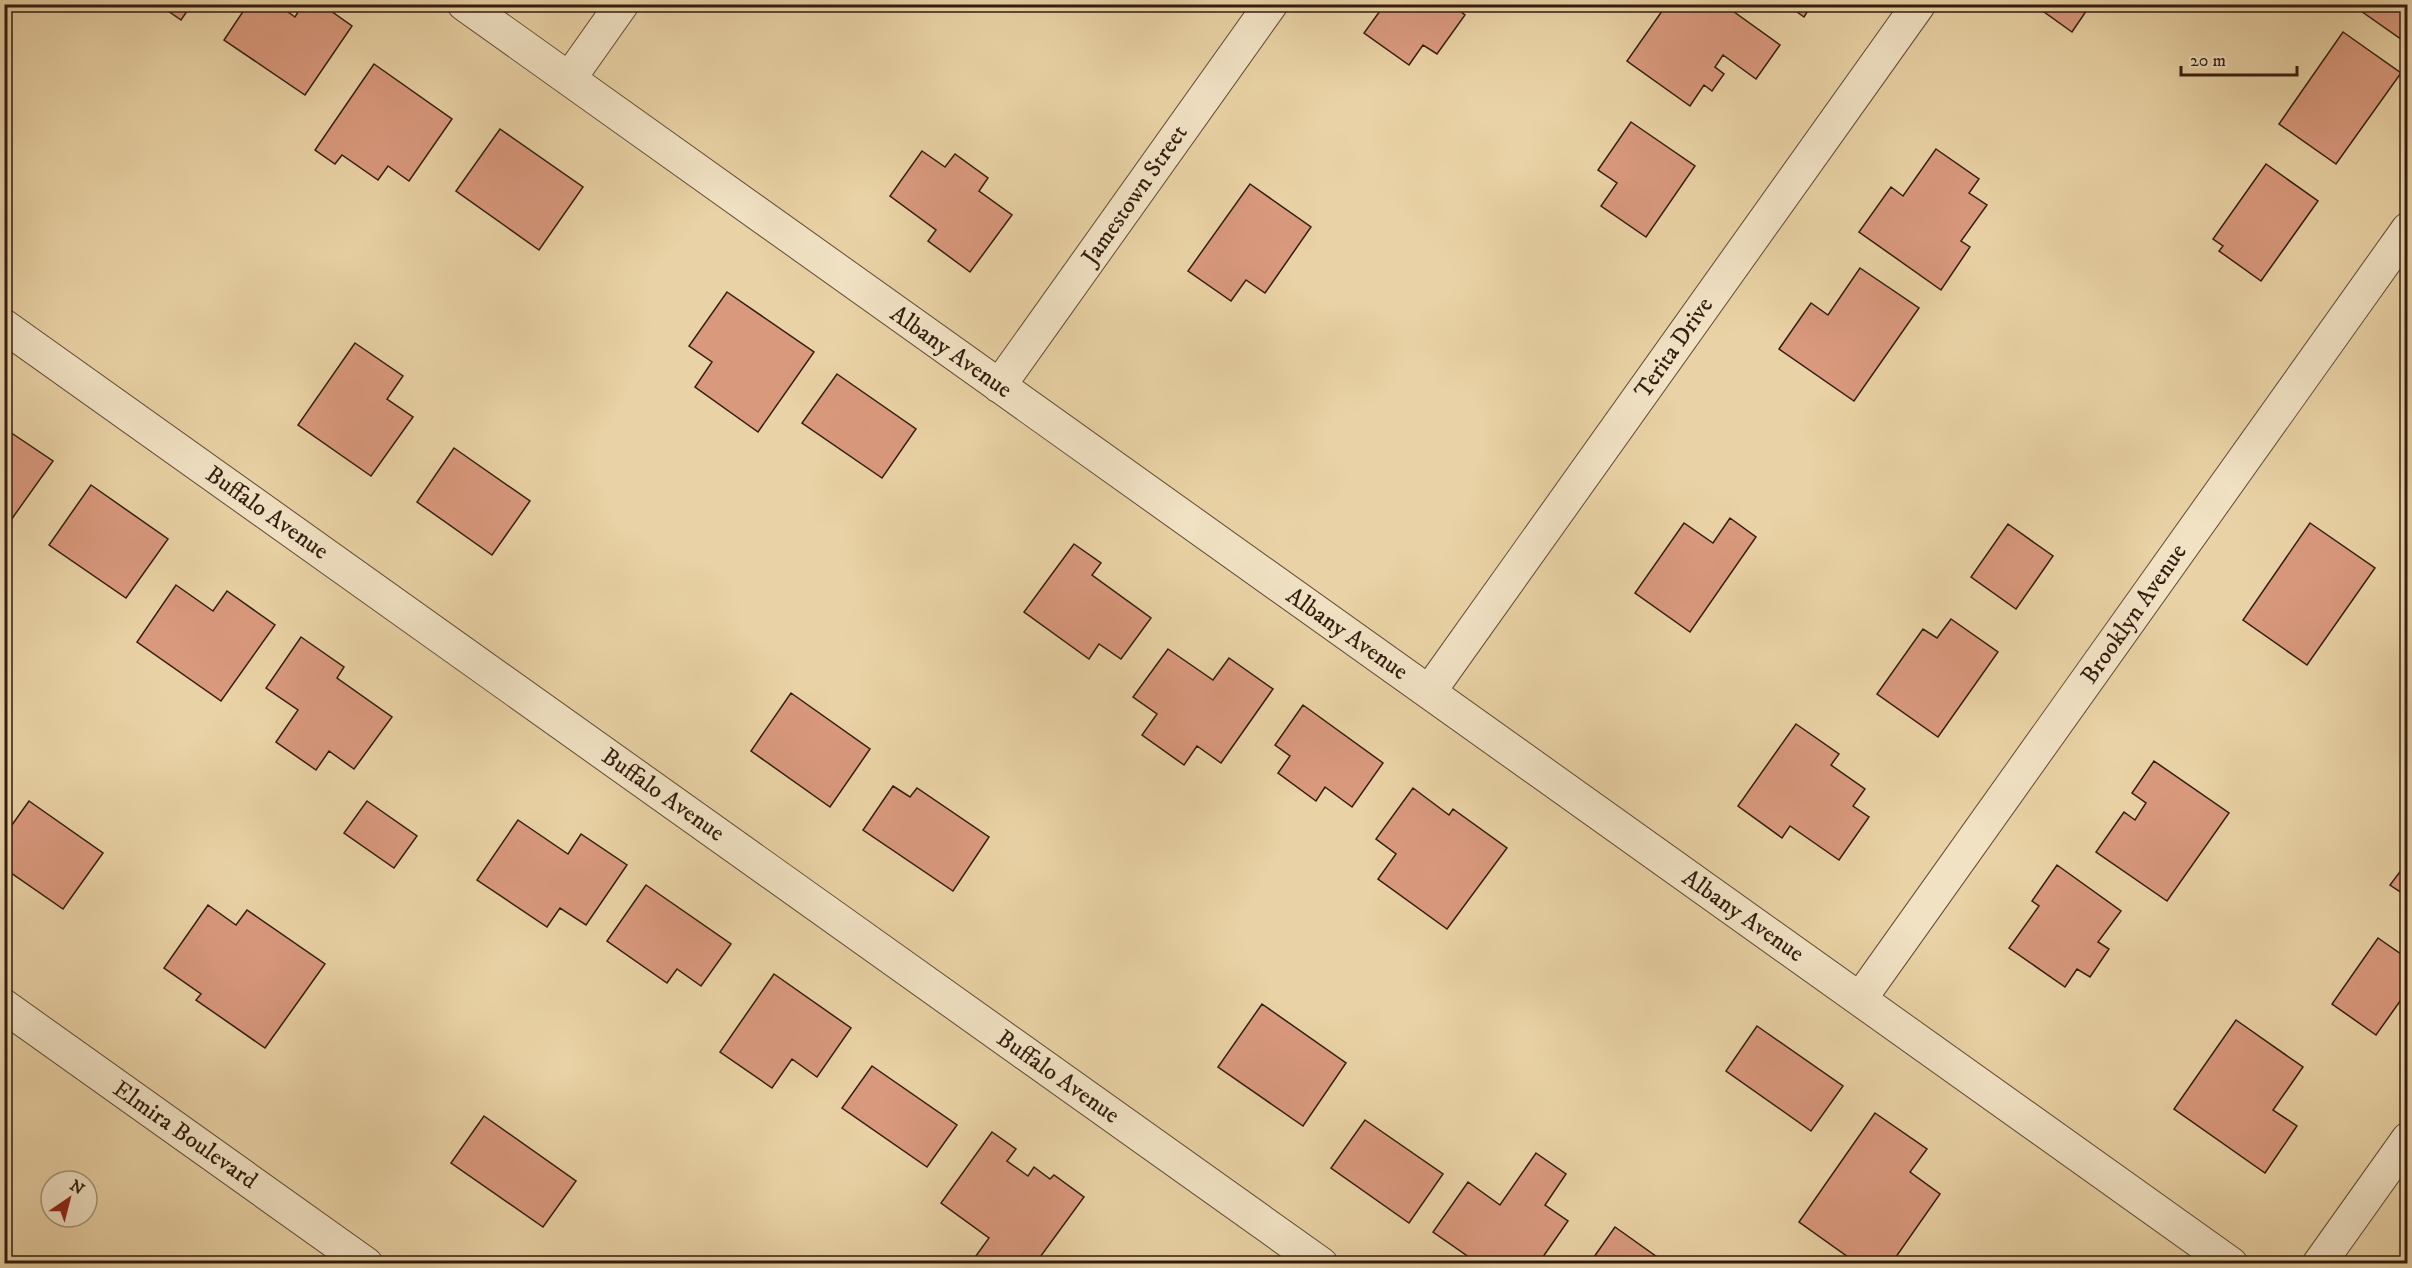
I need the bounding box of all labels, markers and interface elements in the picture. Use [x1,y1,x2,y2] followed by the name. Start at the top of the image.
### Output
[2181,39,2296,77] scale bar
[2190,50,2226,72] text: 20 m
[1074,119,1195,273] street label: Jamestown Street
[1628,291,1720,405] street label: Terita Drive
[884,299,1018,405] street label: Albany Avenue
[200,460,334,566] street label: Buffalo Avenue
[2075,538,2193,690] street label: Brooklyn Avenue
[1280,581,1414,687] street label: Albany Avenue
[596,742,730,848] street label: Buffalo Avenue
[1676,863,1810,969] street label: Albany Avenue
[991,1024,1125,1130] street label: Buffalo Avenue
[107,1074,263,1196] street label: Elmira Boulevard
[39,1169,99,1229] north arrow
[66,1176,88,1199] text: N

